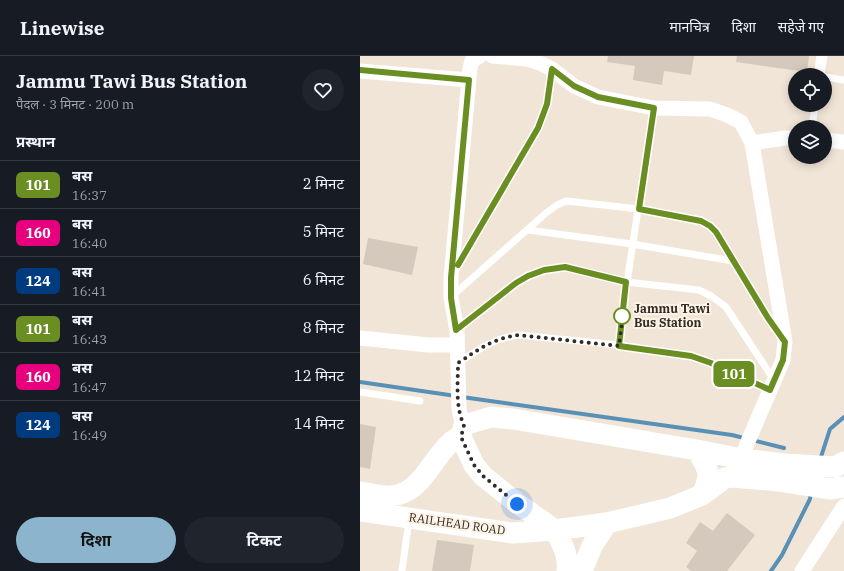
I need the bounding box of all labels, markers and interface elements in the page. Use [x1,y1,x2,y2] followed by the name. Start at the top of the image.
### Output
[20,16,104,40] text: Linewise
[670,18,710,36] text: मानचित्र
[732,18,756,36] text: दिशा
[778,18,824,36] text: सहेजे गए
[788,68,832,164] map controls
[788,68,832,112] button: locate
[16,69,247,93] text: Jammu Tawi Bus Station
[302,69,344,111] button: heart
[16,96,134,113] text: पैदल · 3 मिनट · 200 m
[788,120,832,164] button: layers
[16,132,55,151] text: प्रस्थान
[72,166,92,185] text: बस
[303,174,344,193] text: 2 मिनट
[25,176,51,194] text: 101
[72,187,107,204] text: 16:37
[72,214,92,233] text: बस
[303,222,344,241] text: 5 मिनट
[25,224,51,242] text: 160
[72,235,107,252] text: 16:40
[72,262,92,281] text: बस
[303,270,344,289] text: 6 मिनट
[25,272,51,290] text: 124
[72,283,107,300] text: 16:41
[634,301,710,330] place label: Jammu Tawi Bus Station
[613,307,631,325] marker: Jammu Tawi Bus Station
[72,310,92,329] text: बस
[303,318,344,337] text: 8 मिनट
[25,320,51,338] text: 101
[72,331,107,348] text: 16:43
[72,358,92,377] text: बस
[711,361,757,387] line badge: 101
[721,365,747,383] text: 101
[294,366,344,385] text: 12 मिनट
[25,368,51,386] text: 160
[72,379,107,396] text: 16:47
[72,406,92,425] text: बस
[294,414,344,433] text: 14 मिनट
[25,416,51,434] text: 124
[72,427,107,444] text: 16:49
[507,494,527,514] your location
[408,509,506,538] street label: RAILHEAD ROAD
[16,517,176,563] button: दिशा
[184,517,344,563] button: टिकट

